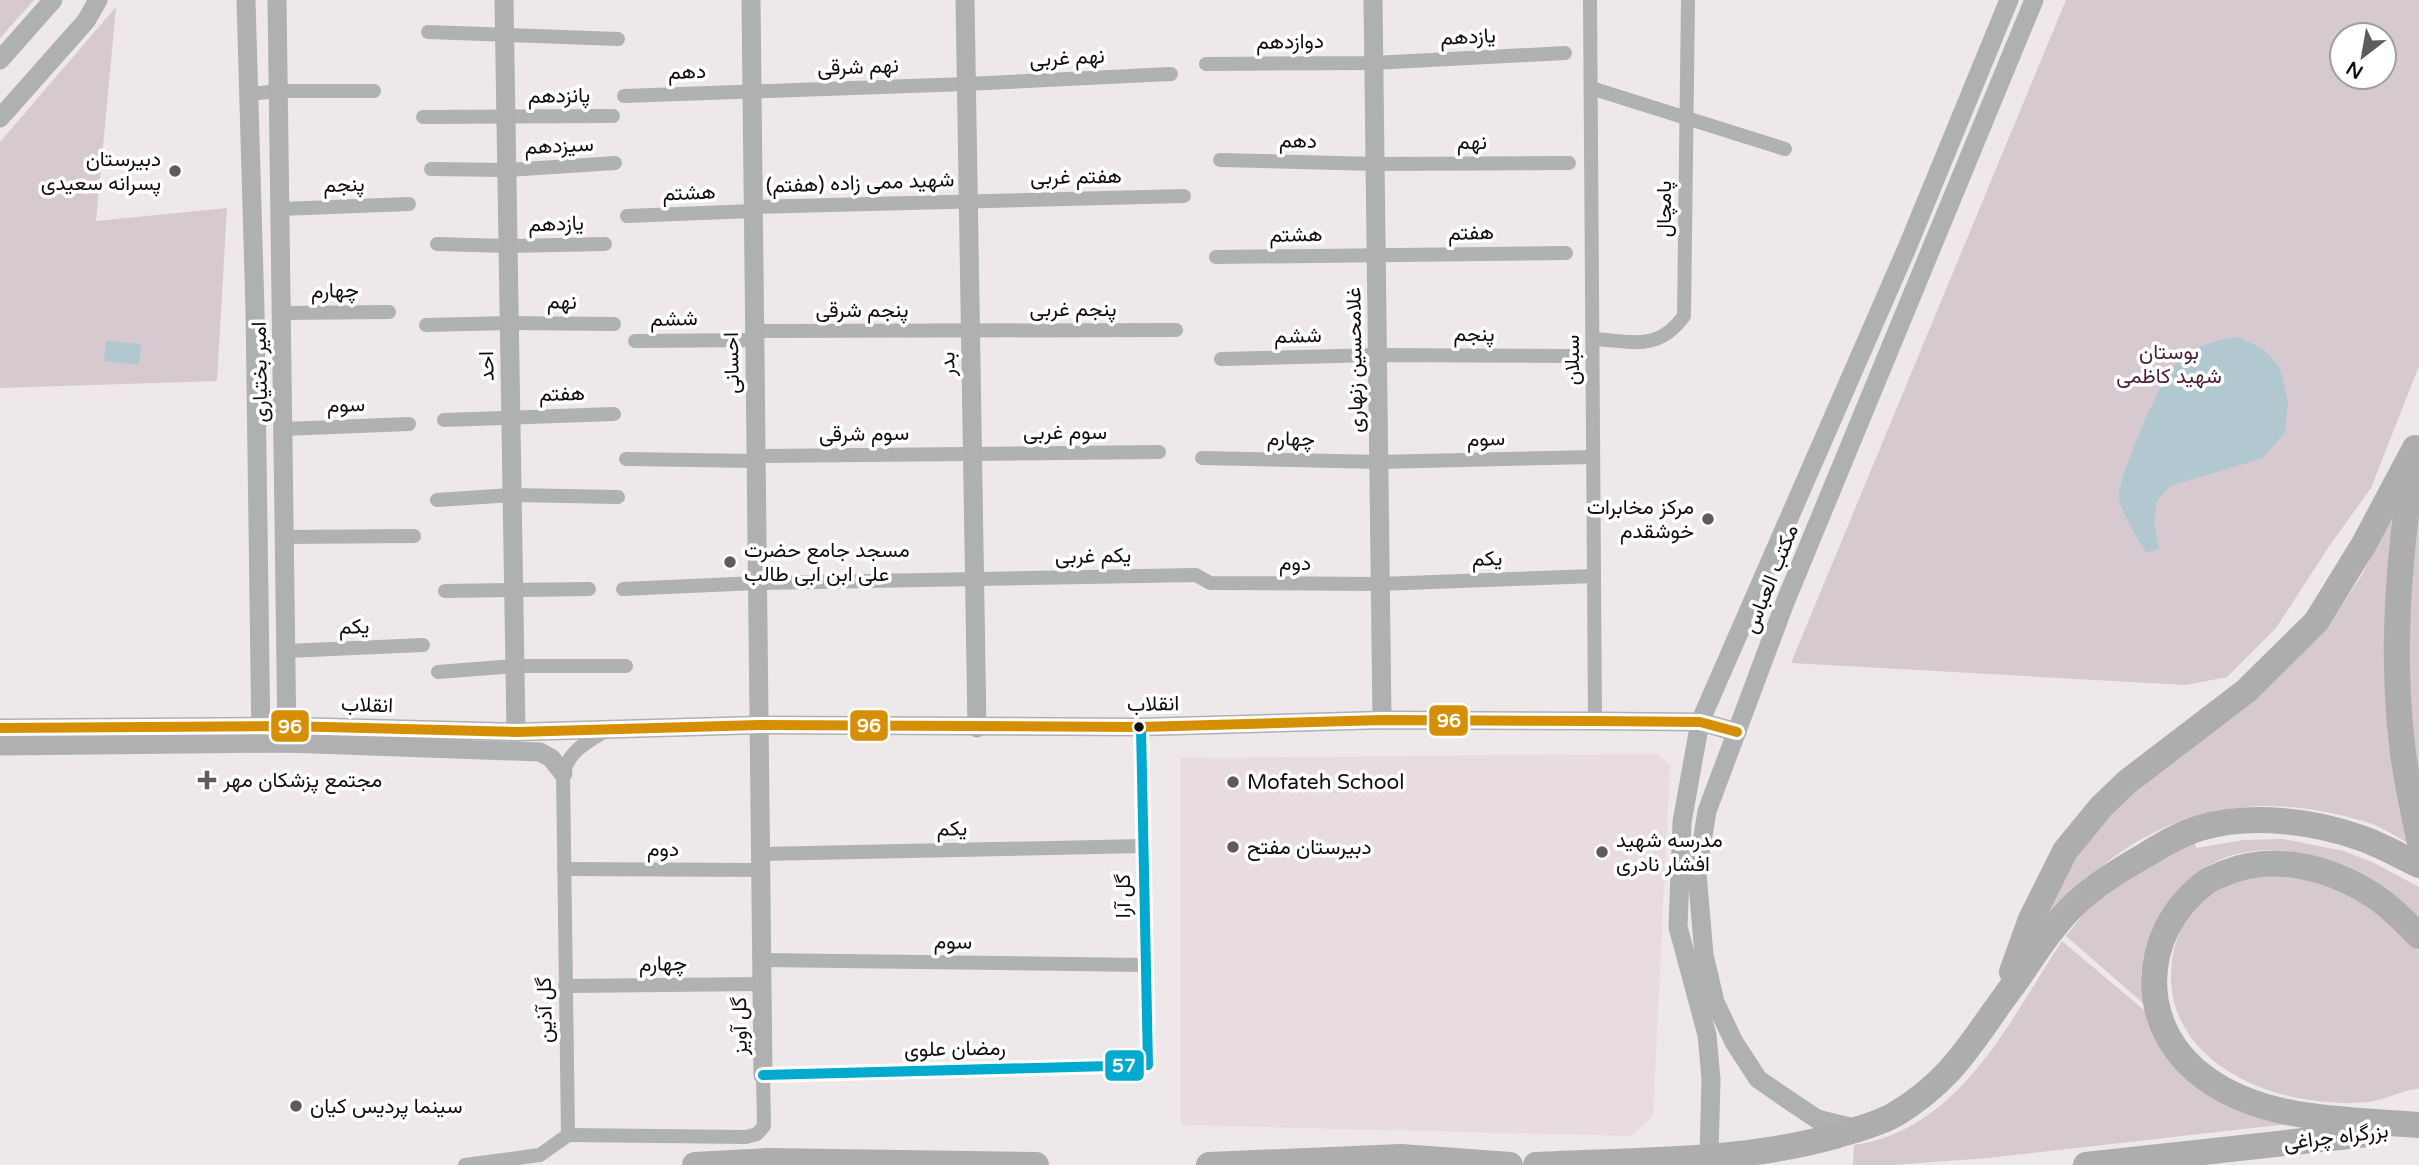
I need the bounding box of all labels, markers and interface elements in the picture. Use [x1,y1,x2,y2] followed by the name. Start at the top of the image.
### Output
[2328,21,2398,91] north arrow
[1440,23,1496,52] street label: یازدهم
[1256,29,1324,56] street label: دوازدهم
[1029,44,1105,73] street label: نهم غربی
[817,53,899,82] street label: نهم شرقی
[2343,56,2367,83] text: N
[668,59,706,86] street label: دهم
[528,83,590,110] street label: پانزدهم
[1279,128,1317,155] street label: دهم
[1457,130,1487,156] street label: نهم
[524,132,594,161] street label: سیزدهم
[41,147,161,197] place label: دبیرستان پسرانه سعیدی
[167,163,183,179] marker: دبیرستان پسرانه سعیدی
[1030,164,1122,191] street label: هفتم غربی
[765,167,955,200] street label: شهید ممی زاده (هفتم)
[323,172,365,199] street label: پنجم
[662,180,716,207] street label: هشتم
[1652,181,1678,237] street label: پامچال
[528,211,584,238] street label: یازدهم
[1448,220,1494,247] street label: هفتم
[1269,222,1323,249] street label: هشتم
[311,278,359,305] street label: چهارم
[1341,287,1369,433] street label: غلامحسین زنهاری
[547,289,577,316] street label: نهم
[1029,297,1117,323] street label: پنجم غربی
[815,298,909,324] street label: پنجم شرقی
[650,306,698,333] street label: ششم
[247,321,273,423] street label: امیر بختیاری
[1453,322,1495,348] street label: پنجم
[1274,323,1322,350] street label: ششم
[719,332,745,394] street label: احسانی
[1560,335,1585,385] street label: سبلان
[2116,340,2222,389] park label: بوستان شهید کاظمی
[474,351,500,381] street label: احد
[935,352,961,377] street label: بدر
[539,381,585,408] street label: هفتم
[326,392,366,419] street label: سوم
[1023,420,1107,446] street label: سوم غربی
[819,421,909,448] street label: سوم شرقی
[1267,426,1315,453] street label: چهارم
[1466,426,1506,453] street label: سوم
[1587,495,1694,545] place label: مرکز مخابرات خوشقدم
[1700,511,1716,527] marker: مرکز مخابرات خوشقدم
[1738,521,1804,637] street label: مکتب العباس
[744,538,910,587] place label: مسجد جامع حضرت علی ابن ابی طالب
[1055,543,1131,570] street label: یکم غربی
[1471,546,1503,573] street label: یکم
[1279,551,1311,577] street label: دوم
[722,554,738,570] marker: مسجد جامع حضرت علی ابن ابی طالب
[338,614,370,641] street label: یکم
[1127,691,1179,717] street label: انقلاب
[340,692,394,718] street label: انقلاب
[1428,704,1469,737] line badge: 96
[270,709,310,743] line badge: 96
[849,709,889,742] line badge: 96
[1437,710,1461,732] text: 96
[857,715,881,737] text: 96
[278,716,302,738] text: 96
[1132,720,1146,734] unlabelled marker
[222,768,382,794] place label: مجتمع پزشکان مهر
[197,770,217,790] marker: مجتمع پزشکان مهر
[1247,770,1405,795] place label: Mofateh School
[1225,774,1241,790] marker: Mofateh School
[936,816,968,843] street label: یکم
[1616,828,1723,877] place label: مدرسه شهید افشار نادری
[1247,835,1371,861] place label: دبیرستان مفتح
[647,837,679,863] street label: دوم
[1225,839,1241,855] marker: دبیرستان مفتح
[1594,844,1610,860] marker: مدرسه شهید افشار نادری
[1111,874,1136,918] street label: گل آرا
[934,929,972,956] street label: سوم
[639,951,687,978] street label: چهارم
[532,977,558,1043] street label: گل آذین
[727,997,753,1056] street label: گل آویز
[904,1036,1006,1062] street label: رمضان علوی
[1104,1049,1145,1082] line badge: 57
[1112,1055,1136,1077] text: 57
[310,1094,463,1120] place label: سینما پردیس کیان
[288,1098,304,1114] marker: سینما پردیس کیان
[2282,1118,2390,1157] street label: بزرگراه چراغی

